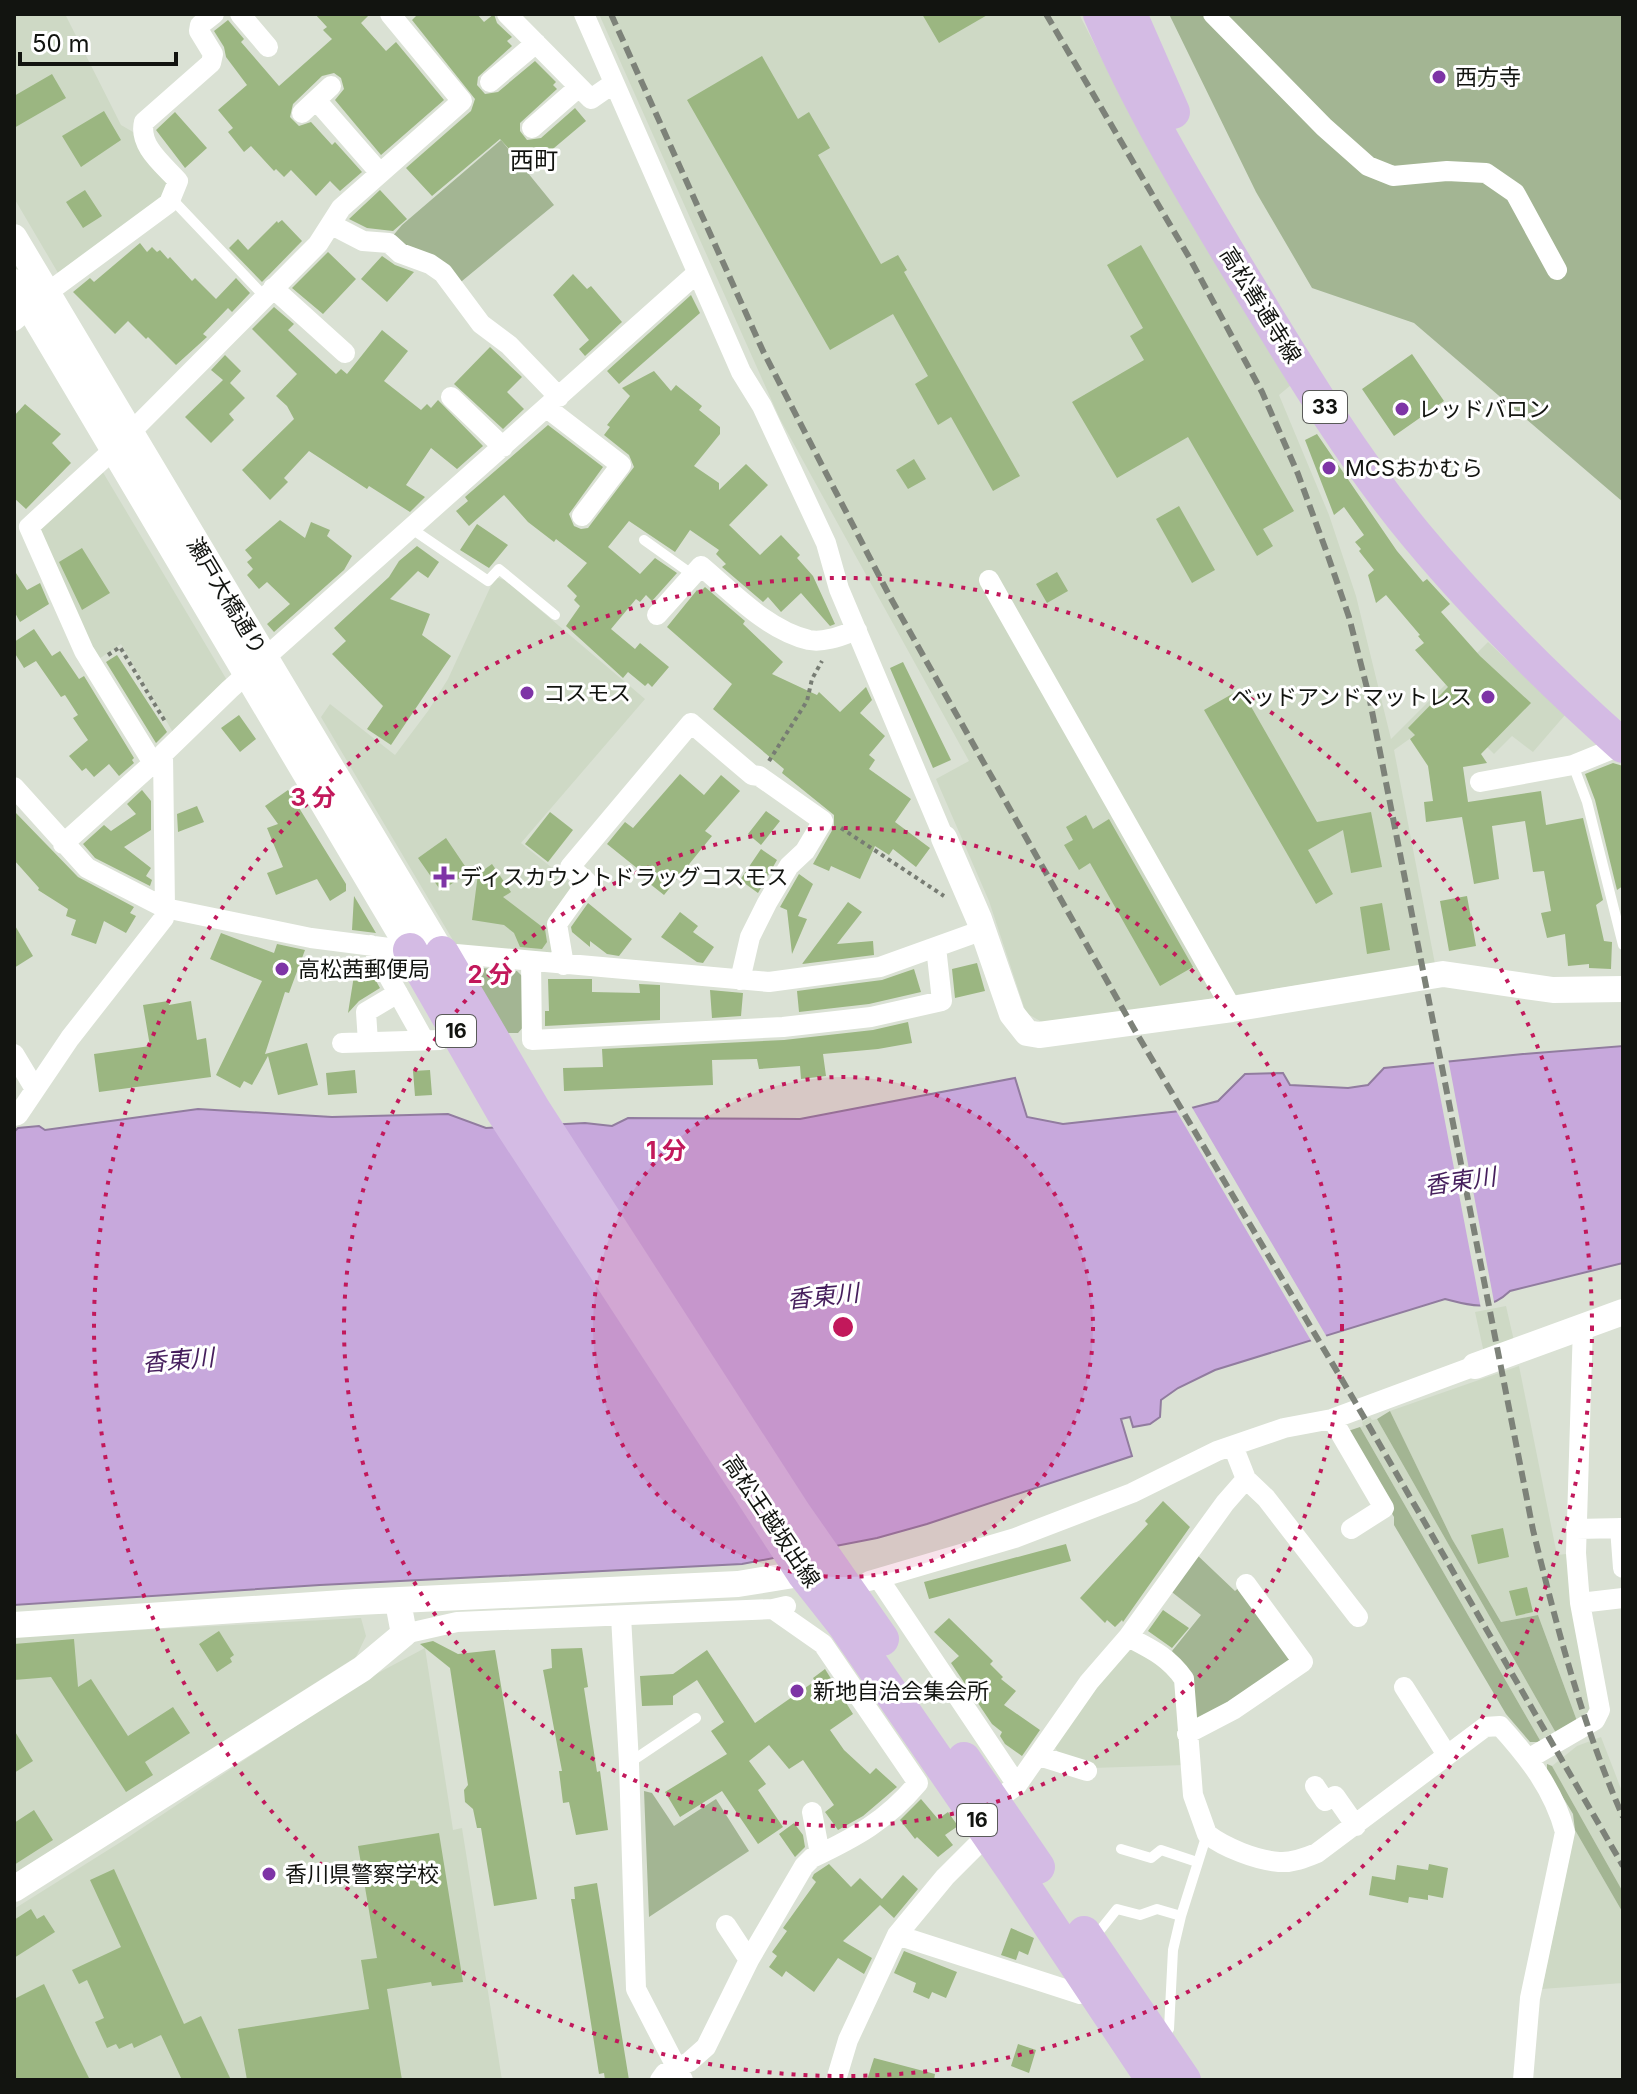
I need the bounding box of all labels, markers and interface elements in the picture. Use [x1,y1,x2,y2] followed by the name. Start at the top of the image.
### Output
[20,16,176,66] scale bar
[32,29,90,58] text: 50 m
[1455,64,1521,90] place label: 西方寺
[1430,68,1448,86] marker: 西方寺
[510,146,558,175] district label: 西町
[1215,242,1307,368] street label: 高松善通寺線
[1303,391,1347,423] road number: 33
[1418,396,1550,422] place label: レッドバロン
[1393,400,1411,418] marker: レッドバロン
[1345,455,1483,481] place label: MCSおかむら
[1320,459,1338,477] marker: MCSおかむら
[182,533,272,659] street label: 瀬戸大橋通り
[543,680,631,706] place label: コスモス
[518,684,536,702] marker: コスモス
[1231,684,1472,710] place label: ベッドアンドマットレス
[1479,688,1497,706] marker: ベッドアンドマットレス
[290,783,336,812] text: 3 分
[460,864,788,890] place label: ディスカウントドラッグコスモス
[435,868,453,886] marker: ディスカウントドラッグコスモス
[298,956,430,982] place label: 高松茜郵便局
[273,960,291,978] marker: 高松茜郵便局
[468,960,512,989] text: 2 分
[436,1015,476,1047] road number: 16
[646,1136,686,1165] text: 1 分
[1422,1161,1501,1200] water label: 香東川
[786,1278,863,1314] water label: 香東川
[829,1313,857,1341] centre of rings
[141,1342,218,1378] water label: 香東川
[718,1450,826,1592] street label: 高松王越坂出線
[813,1678,989,1704] place label: 新地自治会集会所
[788,1682,806,1700] marker: 新地自治会集会所
[957,1804,997,1836] road number: 16
[285,1861,439,1887] place label: 香川県警察学校
[260,1865,278,1883] marker: 香川県警察学校

